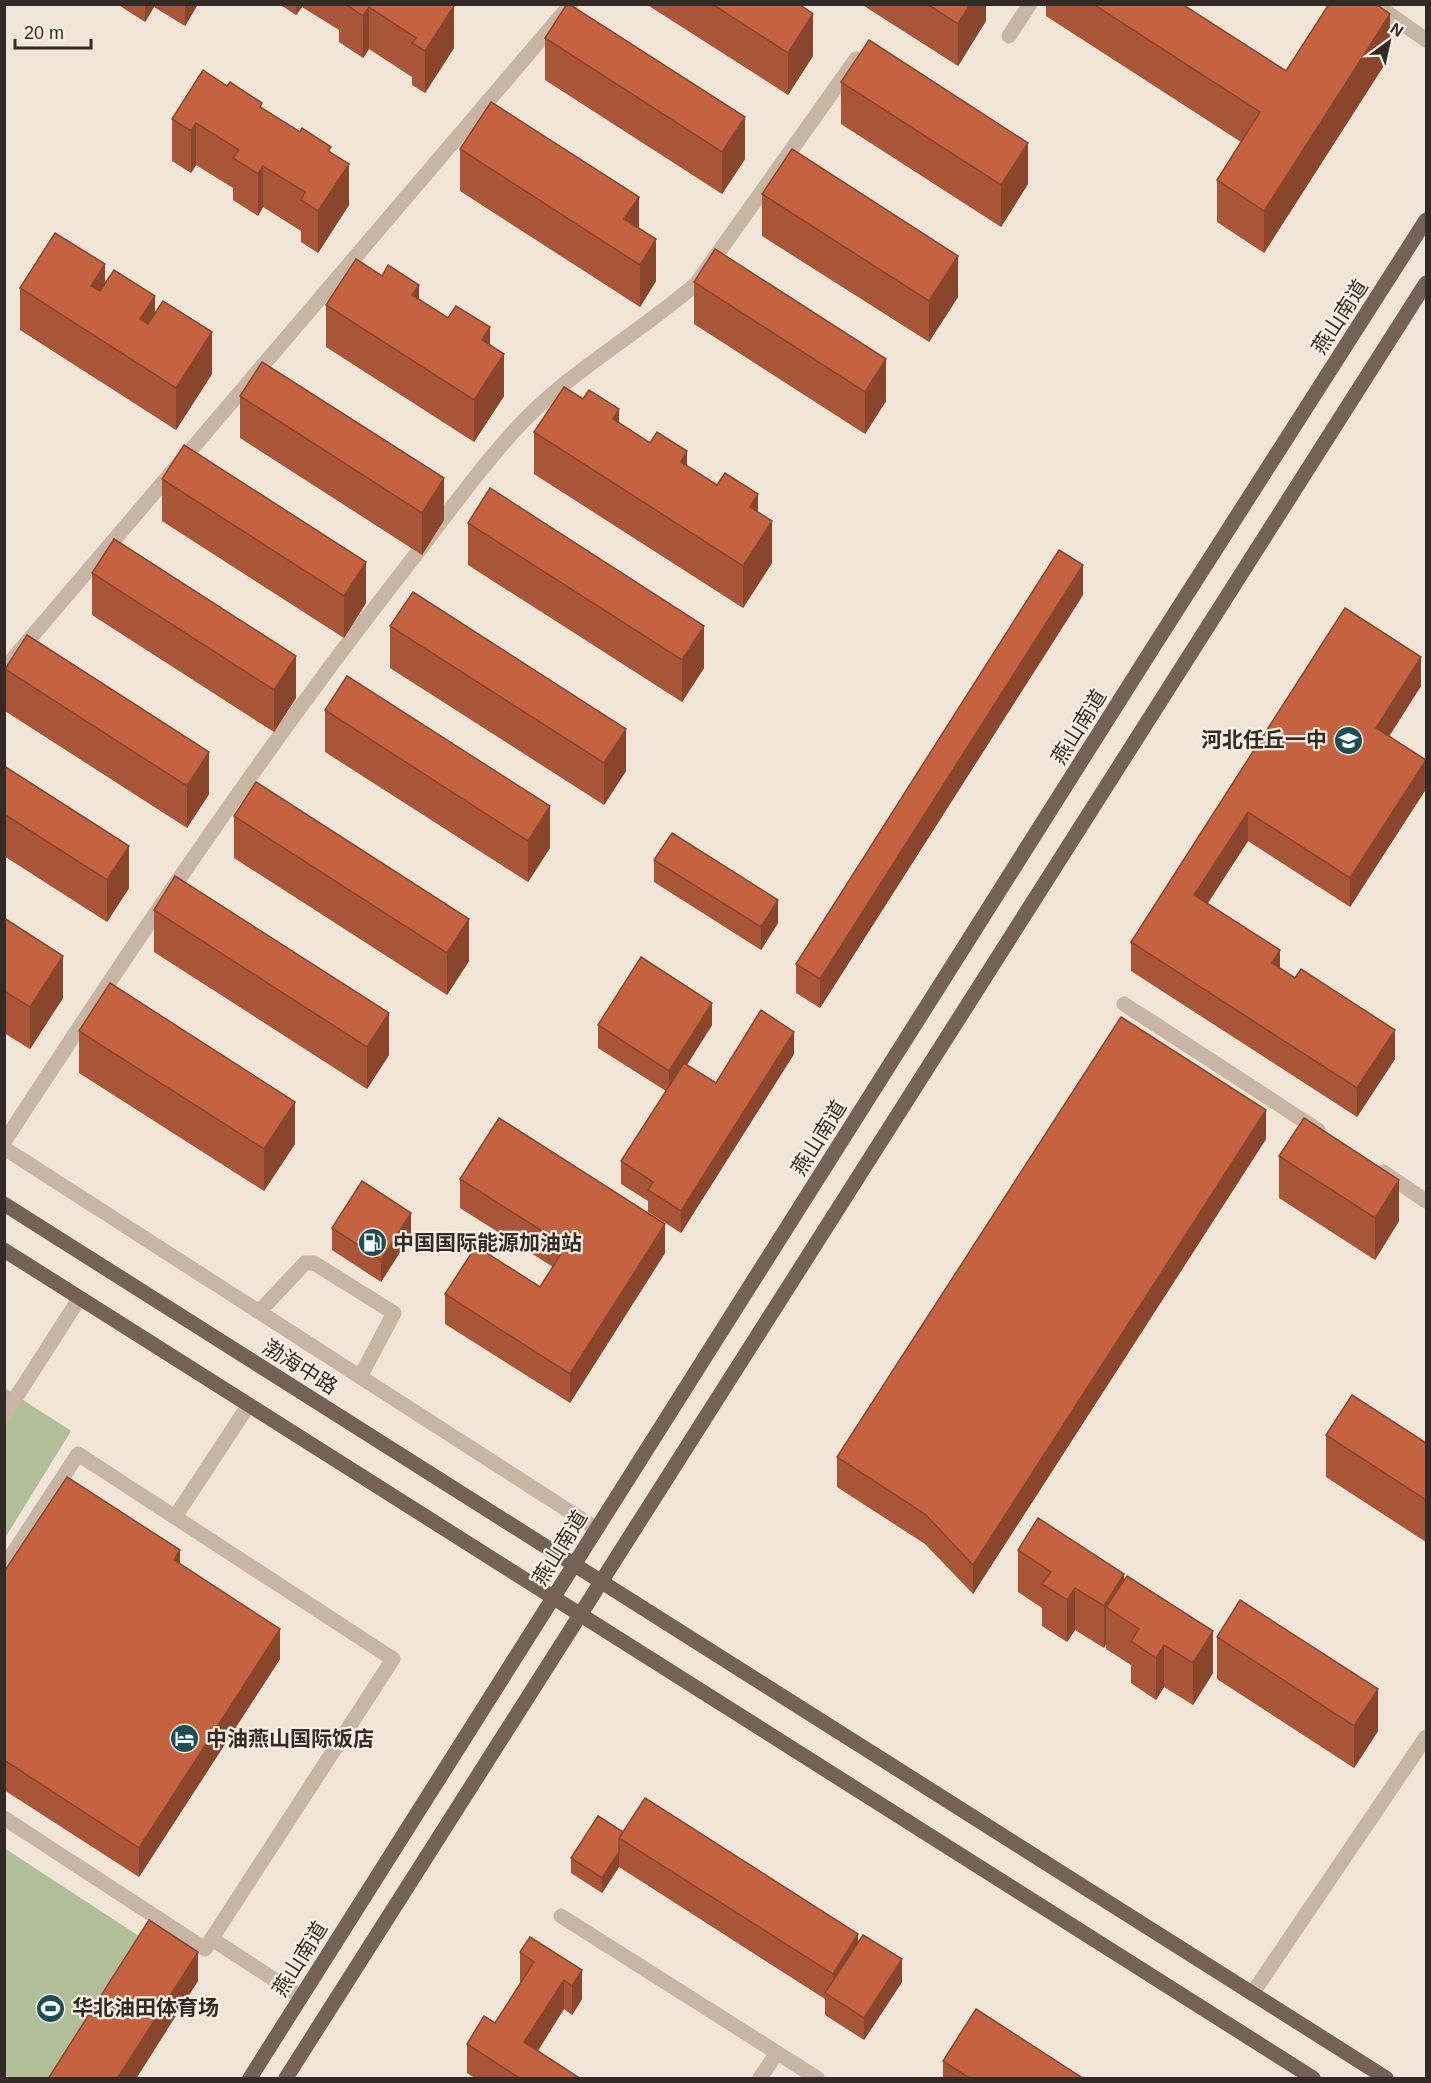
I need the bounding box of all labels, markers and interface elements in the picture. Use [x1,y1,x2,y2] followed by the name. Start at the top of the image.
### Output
[15,12,92,50] scale bar
[1359,12,1419,72] north arrow
[1387,20,1406,40] text: N
[24,23,64,43] text: 20 m
[1307,275,1372,358] street label: 燕山南道
[1047,685,1111,768] street label: 燕山南道
[1332,724,1364,756] school or university icon: 河北任丘一中
[1201,728,1327,751] place label: 河北任丘一中
[787,1096,851,1179] street label: 燕山南道
[356,1227,388,1259] fuel station icon: 中国国际能源加油站
[393,1231,582,1254] place label: 中国国际能源加油站
[259,1335,342,1399] street label: 渤海中路
[528,1506,592,1589] street label: 燕山南道
[169,1723,201,1755] hotel icon: 中油燕山国际饭店
[206,1727,374,1750] place label: 中油燕山国际饭店
[268,1917,332,2000] street label: 燕山南道
[35,1992,67,2024] sports icon: 华北油田体育场
[72,1996,219,2019] place label: 华北油田体育场

